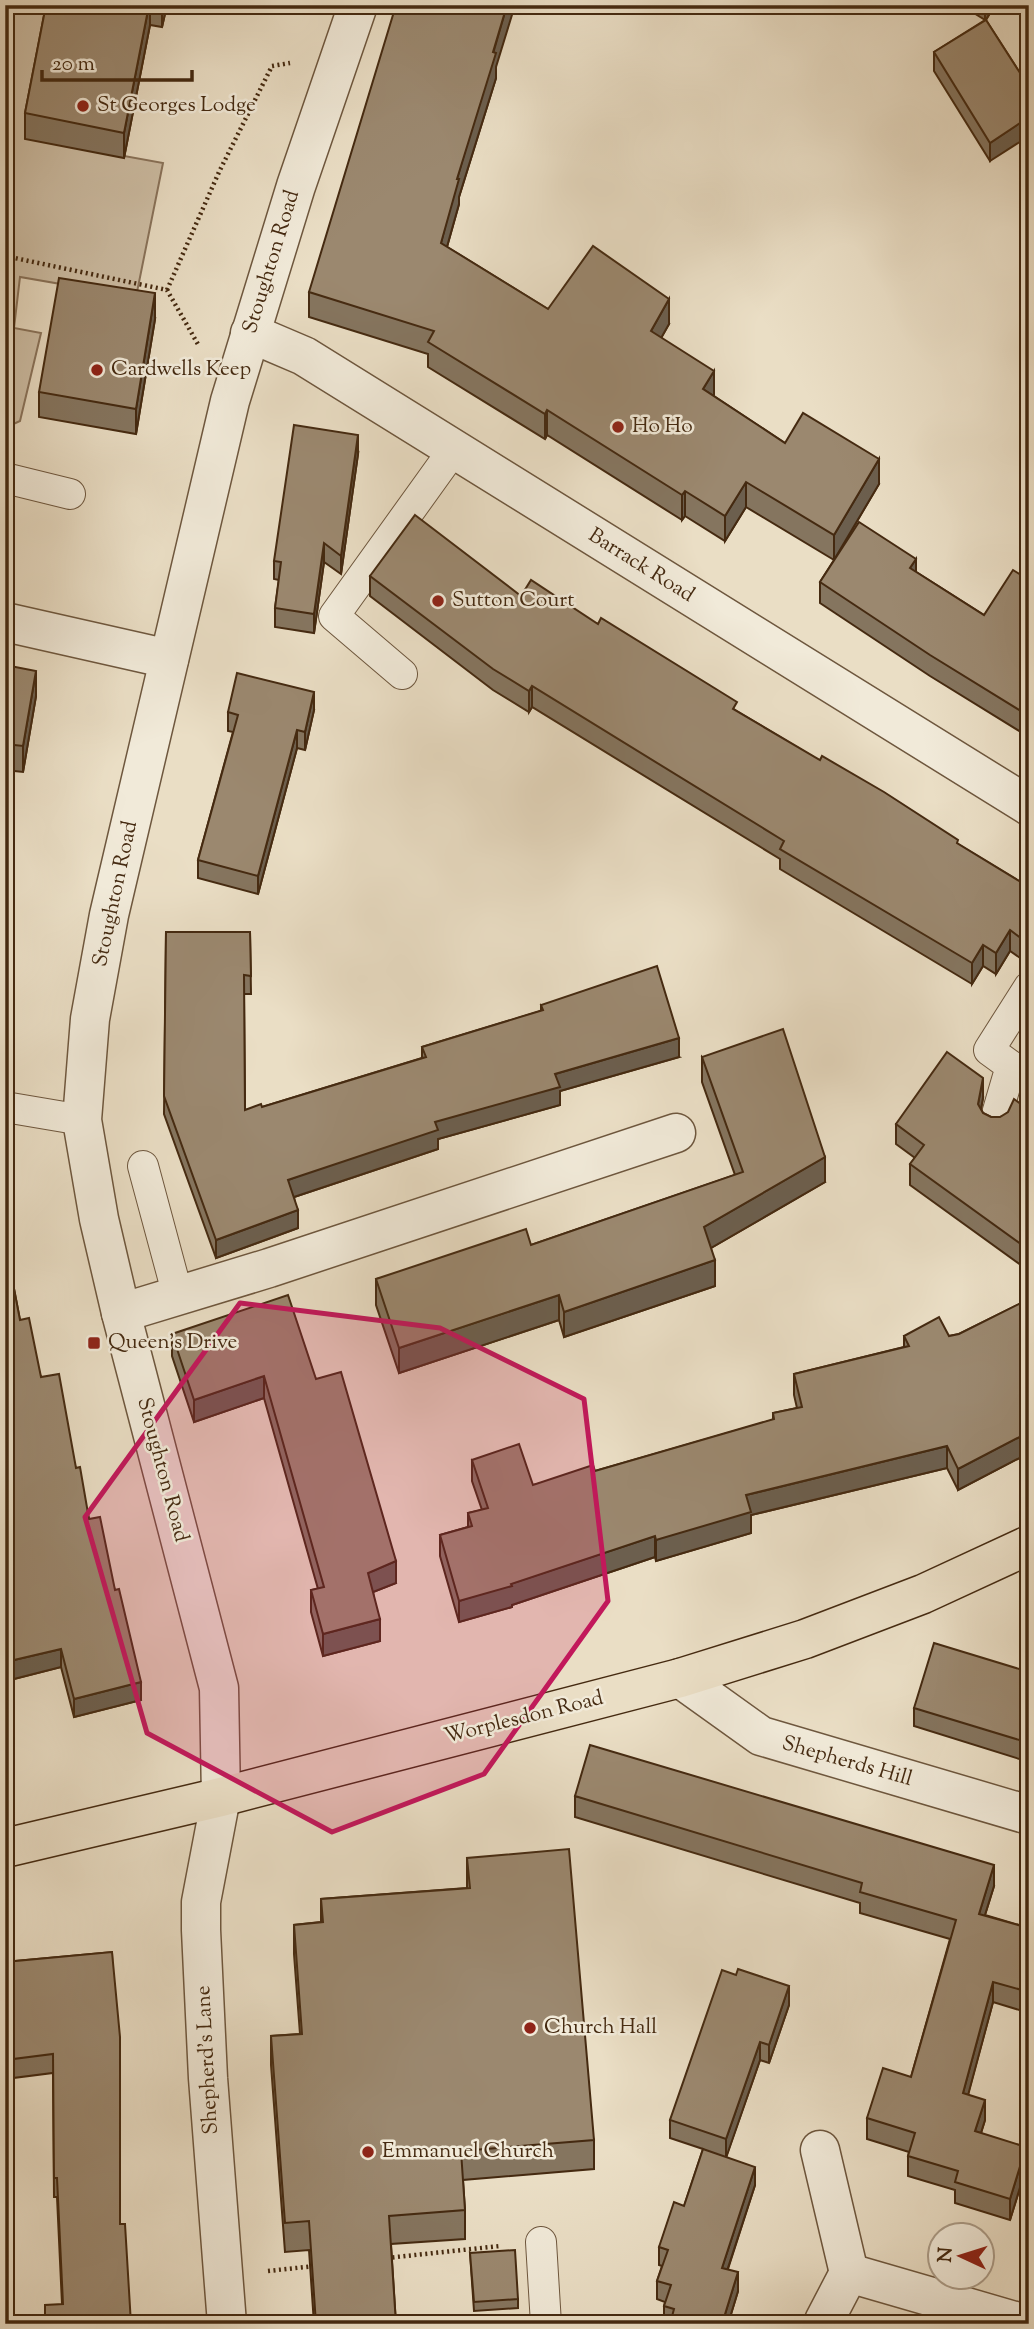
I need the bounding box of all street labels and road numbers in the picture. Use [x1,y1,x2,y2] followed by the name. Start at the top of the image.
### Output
[236,187,308,337] street label: Stoughton Road
[582,521,700,611] street label: Barrack Road
[86,818,146,970] street label: Stoughton Road
[128,1394,196,1546] street label: Stoughton Road
[441,1684,607,1752] street label: Worplesdon Road
[778,1729,916,1795] street label: Shepherds Hill
[189,1985,227,2135] street label: Shepherd's Lane

